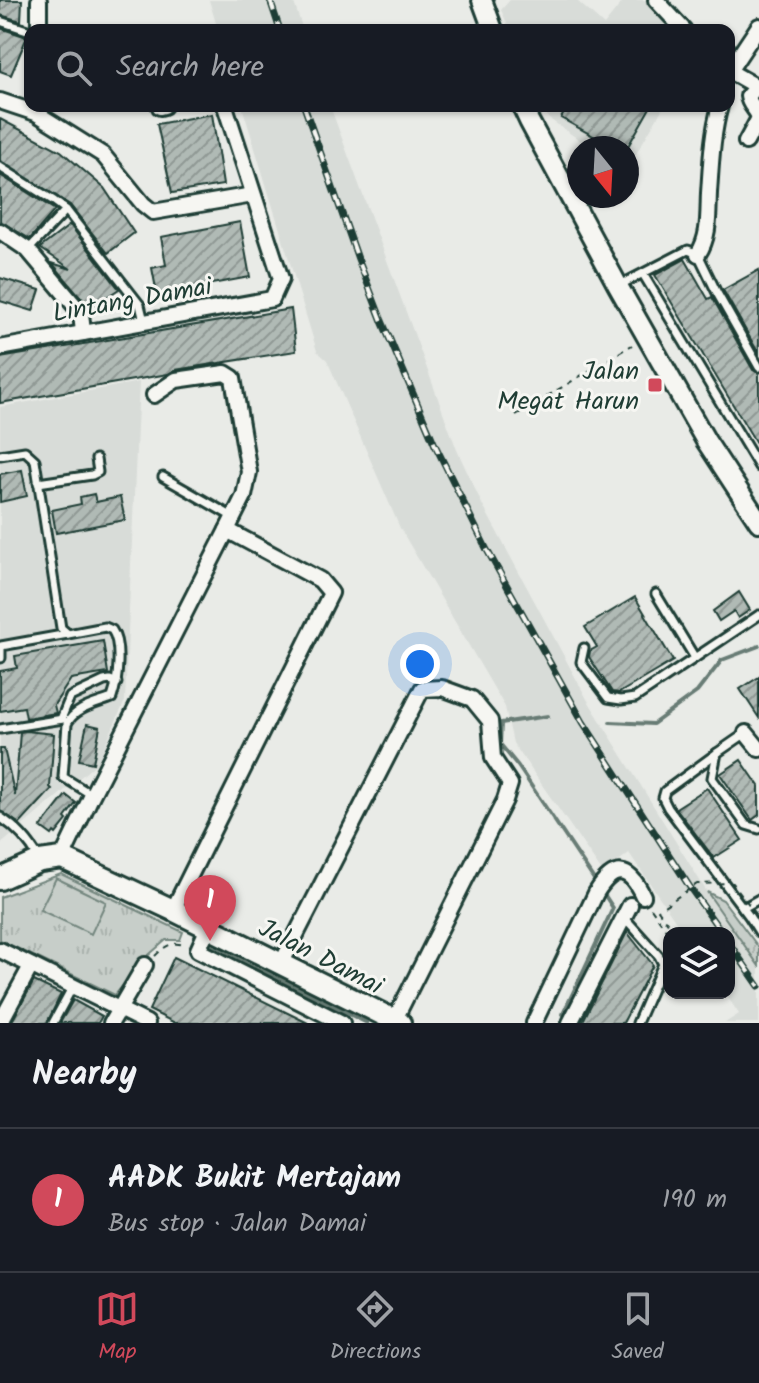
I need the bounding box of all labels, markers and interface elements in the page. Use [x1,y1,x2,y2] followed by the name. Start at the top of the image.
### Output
[24,24,735,112] search box
[116,44,264,92] text: Search here
[52,46,96,90] icon: search
[567,136,639,208] north arrow
[49,266,217,336] street label: Lintang Damai
[497,351,639,423] place label: Jalan Megat Harun
[646,376,664,394] marker: Jalan Megat Harun
[400,644,440,684] your location
[184,875,236,941] pin: 1
[250,908,391,1008] street label: Jalan Damai
[663,927,735,999] map controls
[663,927,735,999] button: layers
[32,1048,137,1102] text: Nearby
[108,1155,401,1203] text: AADK Bukit Mertajam
[54,1179,62,1221] text: 1
[662,1179,727,1221] text: 190 m
[108,1203,366,1245] text: Bus stop · Jalan Damai
[95,1287,139,1370] tab: Map
[330,1287,421,1370] tab: Directions
[612,1287,664,1370] tab: Saved

